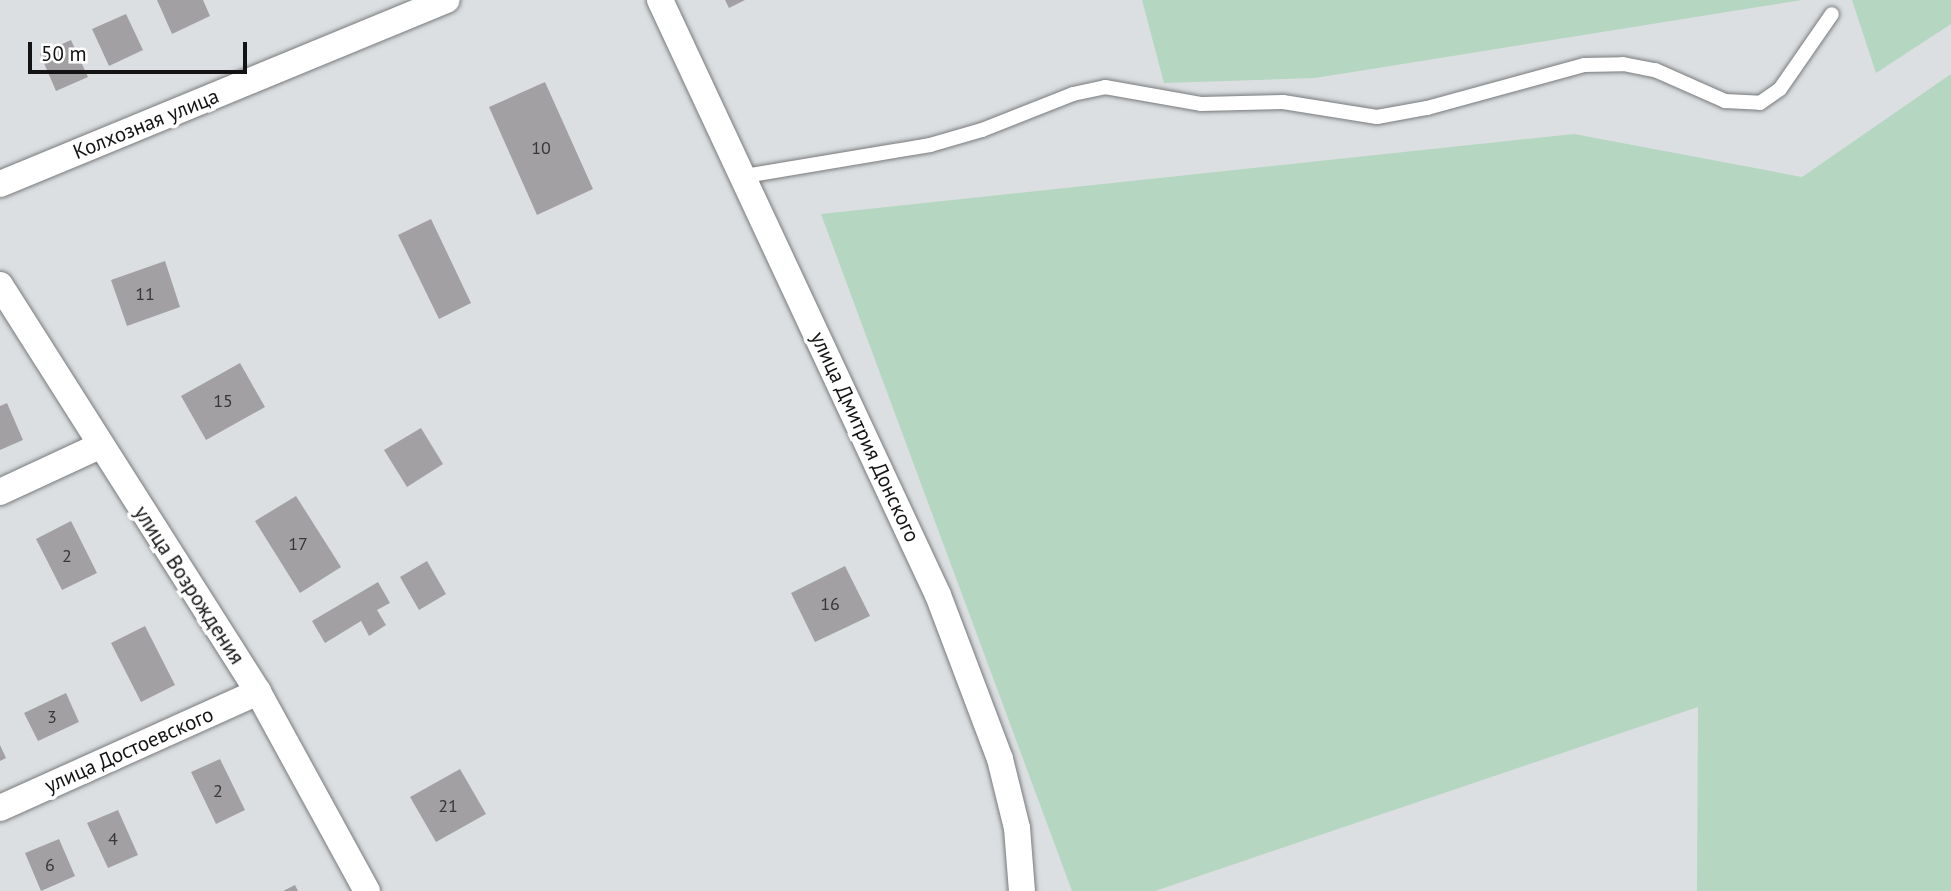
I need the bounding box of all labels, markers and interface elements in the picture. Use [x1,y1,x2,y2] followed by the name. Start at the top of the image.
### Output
[32,28,250,72] scale bar
[41,40,87,67] text: 50 m
[70,83,222,165] street label: Колхозная улица
[531,137,551,159] house number: 10
[135,283,155,305] house number: 11
[805,327,925,547] street label: улица Дмитрия Донского
[213,390,233,412] house number: 15
[128,501,250,669] street label: улица Возрождения
[288,533,308,555] house number: 17
[62,545,72,567] house number: 2
[820,593,840,615] house number: 16
[40,701,218,799] street label: улица Достоевского
[47,706,57,728] house number: 3
[213,780,223,802] house number: 2
[438,795,458,817] house number: 21
[108,828,118,850] house number: 4
[45,854,55,876] house number: 6

